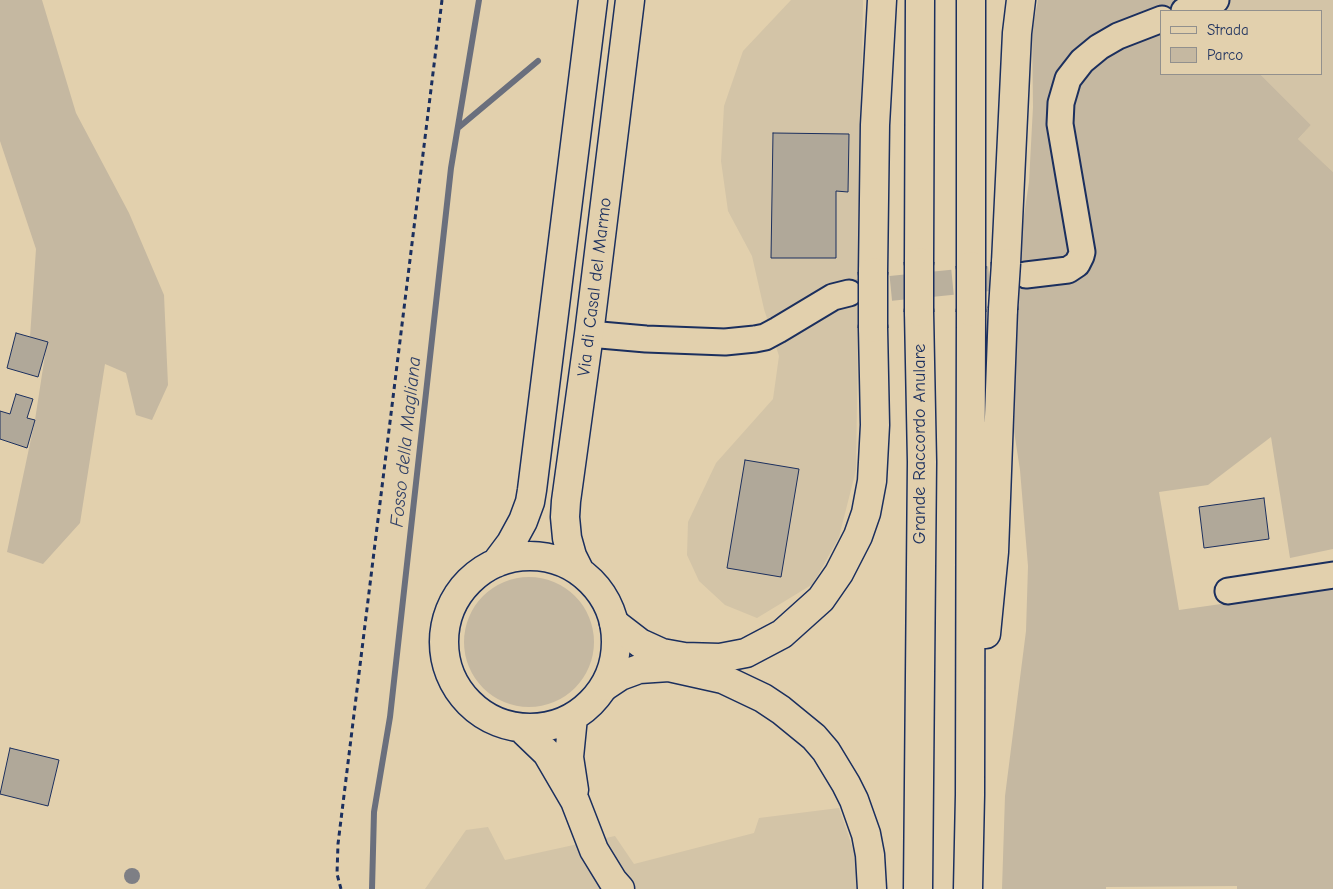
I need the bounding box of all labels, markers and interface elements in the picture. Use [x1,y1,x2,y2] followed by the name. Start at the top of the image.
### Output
[1160,10,1323,75] legend
[1207,21,1249,39] text: Strada
[1207,46,1243,64] text: Parco
[573,196,617,378] street label: Via di Casal del Marmo
[909,344,931,544] street label: Grande Raccordo Anulare
[386,356,426,528] water label: Fosso della Magliana

